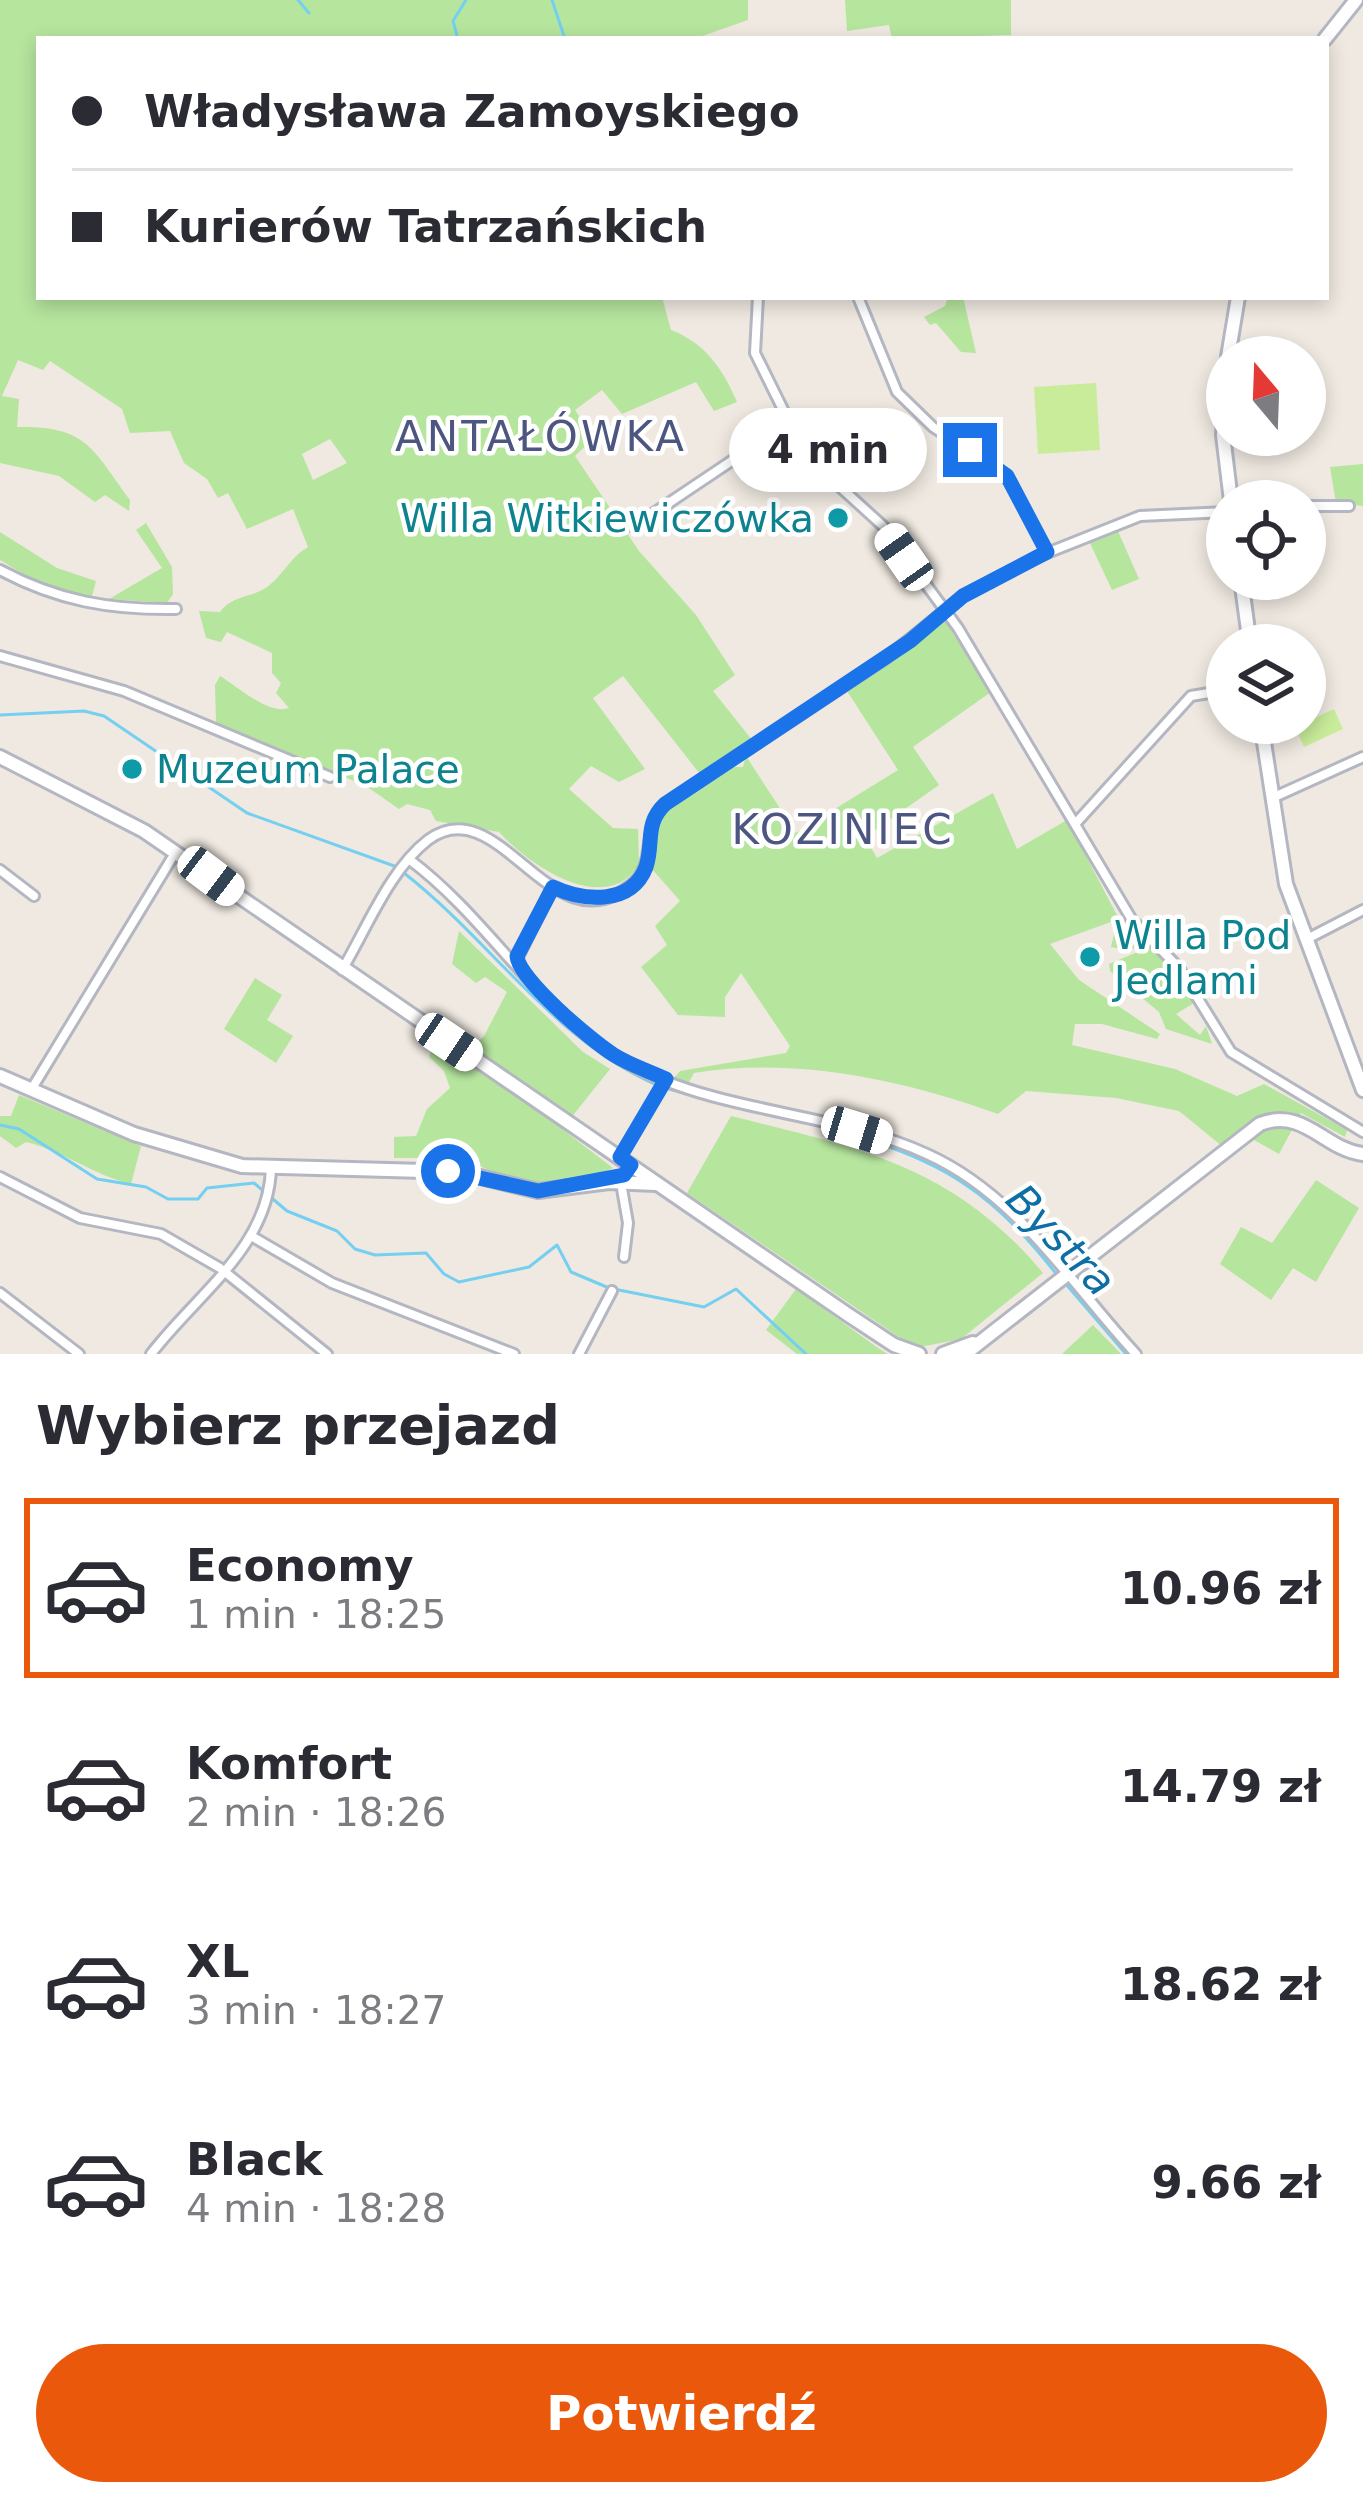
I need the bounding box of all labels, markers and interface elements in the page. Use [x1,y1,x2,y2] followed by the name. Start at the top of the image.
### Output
[144,85,800,138] text: Władysława Zamoyskiego
[144,200,707,253] text: Kurierów Tatrzańskich
[1206,336,1326,456] north arrow
[1206,336,1326,744] map controls
[730,408,928,492] callout: 4 min
[395,411,687,461] district label: ANTAŁÓWKA
[943,423,997,477] route end
[767,427,889,472] text: 4 min
[1206,480,1326,600] button: locate
[400,496,814,541] place label: Willa Witkiewiczówka
[825,505,851,531] marker: Willa Witkiewiczówka
[869,517,939,597] car
[1206,624,1326,744] button: layers
[156,747,460,792] place label: Muzeum Palace
[119,756,145,782] marker: Muzeum Palace
[731,805,955,854] district label: KOZINIEC
[171,840,251,912] car
[1111,913,1291,1003] place label: Willa Pod Jedlami
[1077,944,1103,970] marker: Willa Pod Jedlami
[409,1007,489,1077] car
[817,1102,897,1158] car
[421,1144,475,1198] route start
[996,1174,1126,1306] water label: Bystra
[36,1394,560,1457] text: Wybierz przejazd
[42,1534,150,1642] icon: car
[186,1539,414,1592] text: Economy
[1120,1562,1321,1615] text: 10.96 zł
[186,1592,446,1637] text: 1 min · 18:25
[42,1732,150,1840] icon: car
[186,1737,392,1790] text: Komfort
[1120,1760,1321,1813] text: 14.79 zł
[186,1790,446,1835] text: 2 min · 18:26
[42,1930,150,2038] icon: car
[186,1935,249,1988] text: XL
[1120,1958,1321,2011] text: 18.62 zł
[186,1988,446,2033] text: 3 min · 18:27
[42,2128,150,2236] icon: car
[186,2133,323,2186] text: Black
[1151,2156,1321,2209] text: 9.66 zł
[186,2186,446,2231] text: 4 min · 18:28
[36,2344,1327,2482] button: Potwierdź

